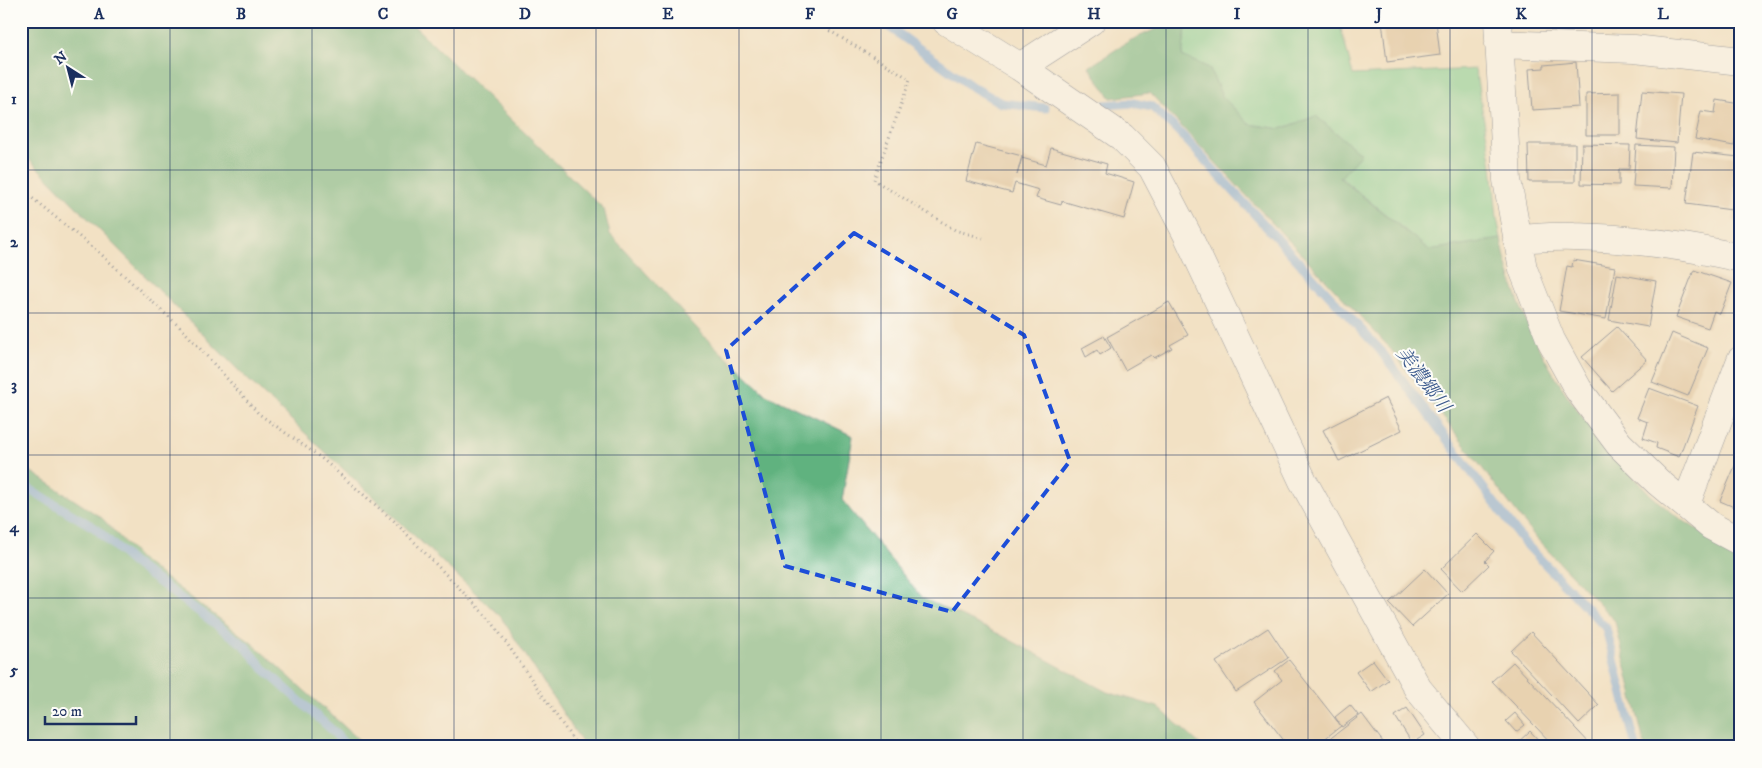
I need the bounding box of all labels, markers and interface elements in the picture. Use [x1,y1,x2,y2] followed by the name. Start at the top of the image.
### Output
[93,4,105,24] text: A
[236,4,246,24] text: B
[378,4,388,24] text: C
[519,4,531,24] text: D
[662,4,674,24] text: E
[805,4,815,24] text: F
[946,4,958,24] text: G
[1087,4,1101,24] text: H
[1234,4,1241,24] text: I
[1374,4,1383,24] text: J
[1515,4,1527,24] text: K
[1657,4,1669,24] text: L
[42,42,92,92] north arrow
[51,47,71,69] text: N
[11,89,17,109] text: 1
[10,232,19,252] text: 2
[1391,343,1456,419] water label: 美濃郷川
[11,375,17,395] text: 3
[8,517,19,537] text: 4
[9,660,18,680] text: 5
[45,693,136,725] scale bar
[52,702,82,721] text: 20 m

